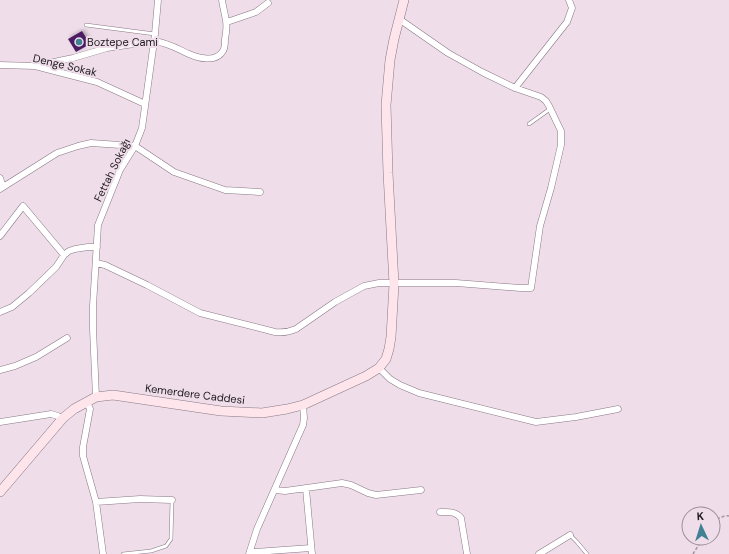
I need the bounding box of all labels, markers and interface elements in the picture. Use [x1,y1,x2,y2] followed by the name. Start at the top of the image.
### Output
[87,35,158,49] place label: Boztepe Cami
[74,37,84,47] marker: Boztepe Cami
[32,51,99,79] street label: Denge Sokak
[91,136,133,204] street label: Fettah Sokağı
[144,381,246,407] street label: Kemerdere Caddesi
[681,506,721,546] north arrow
[696,509,704,523] text: K

